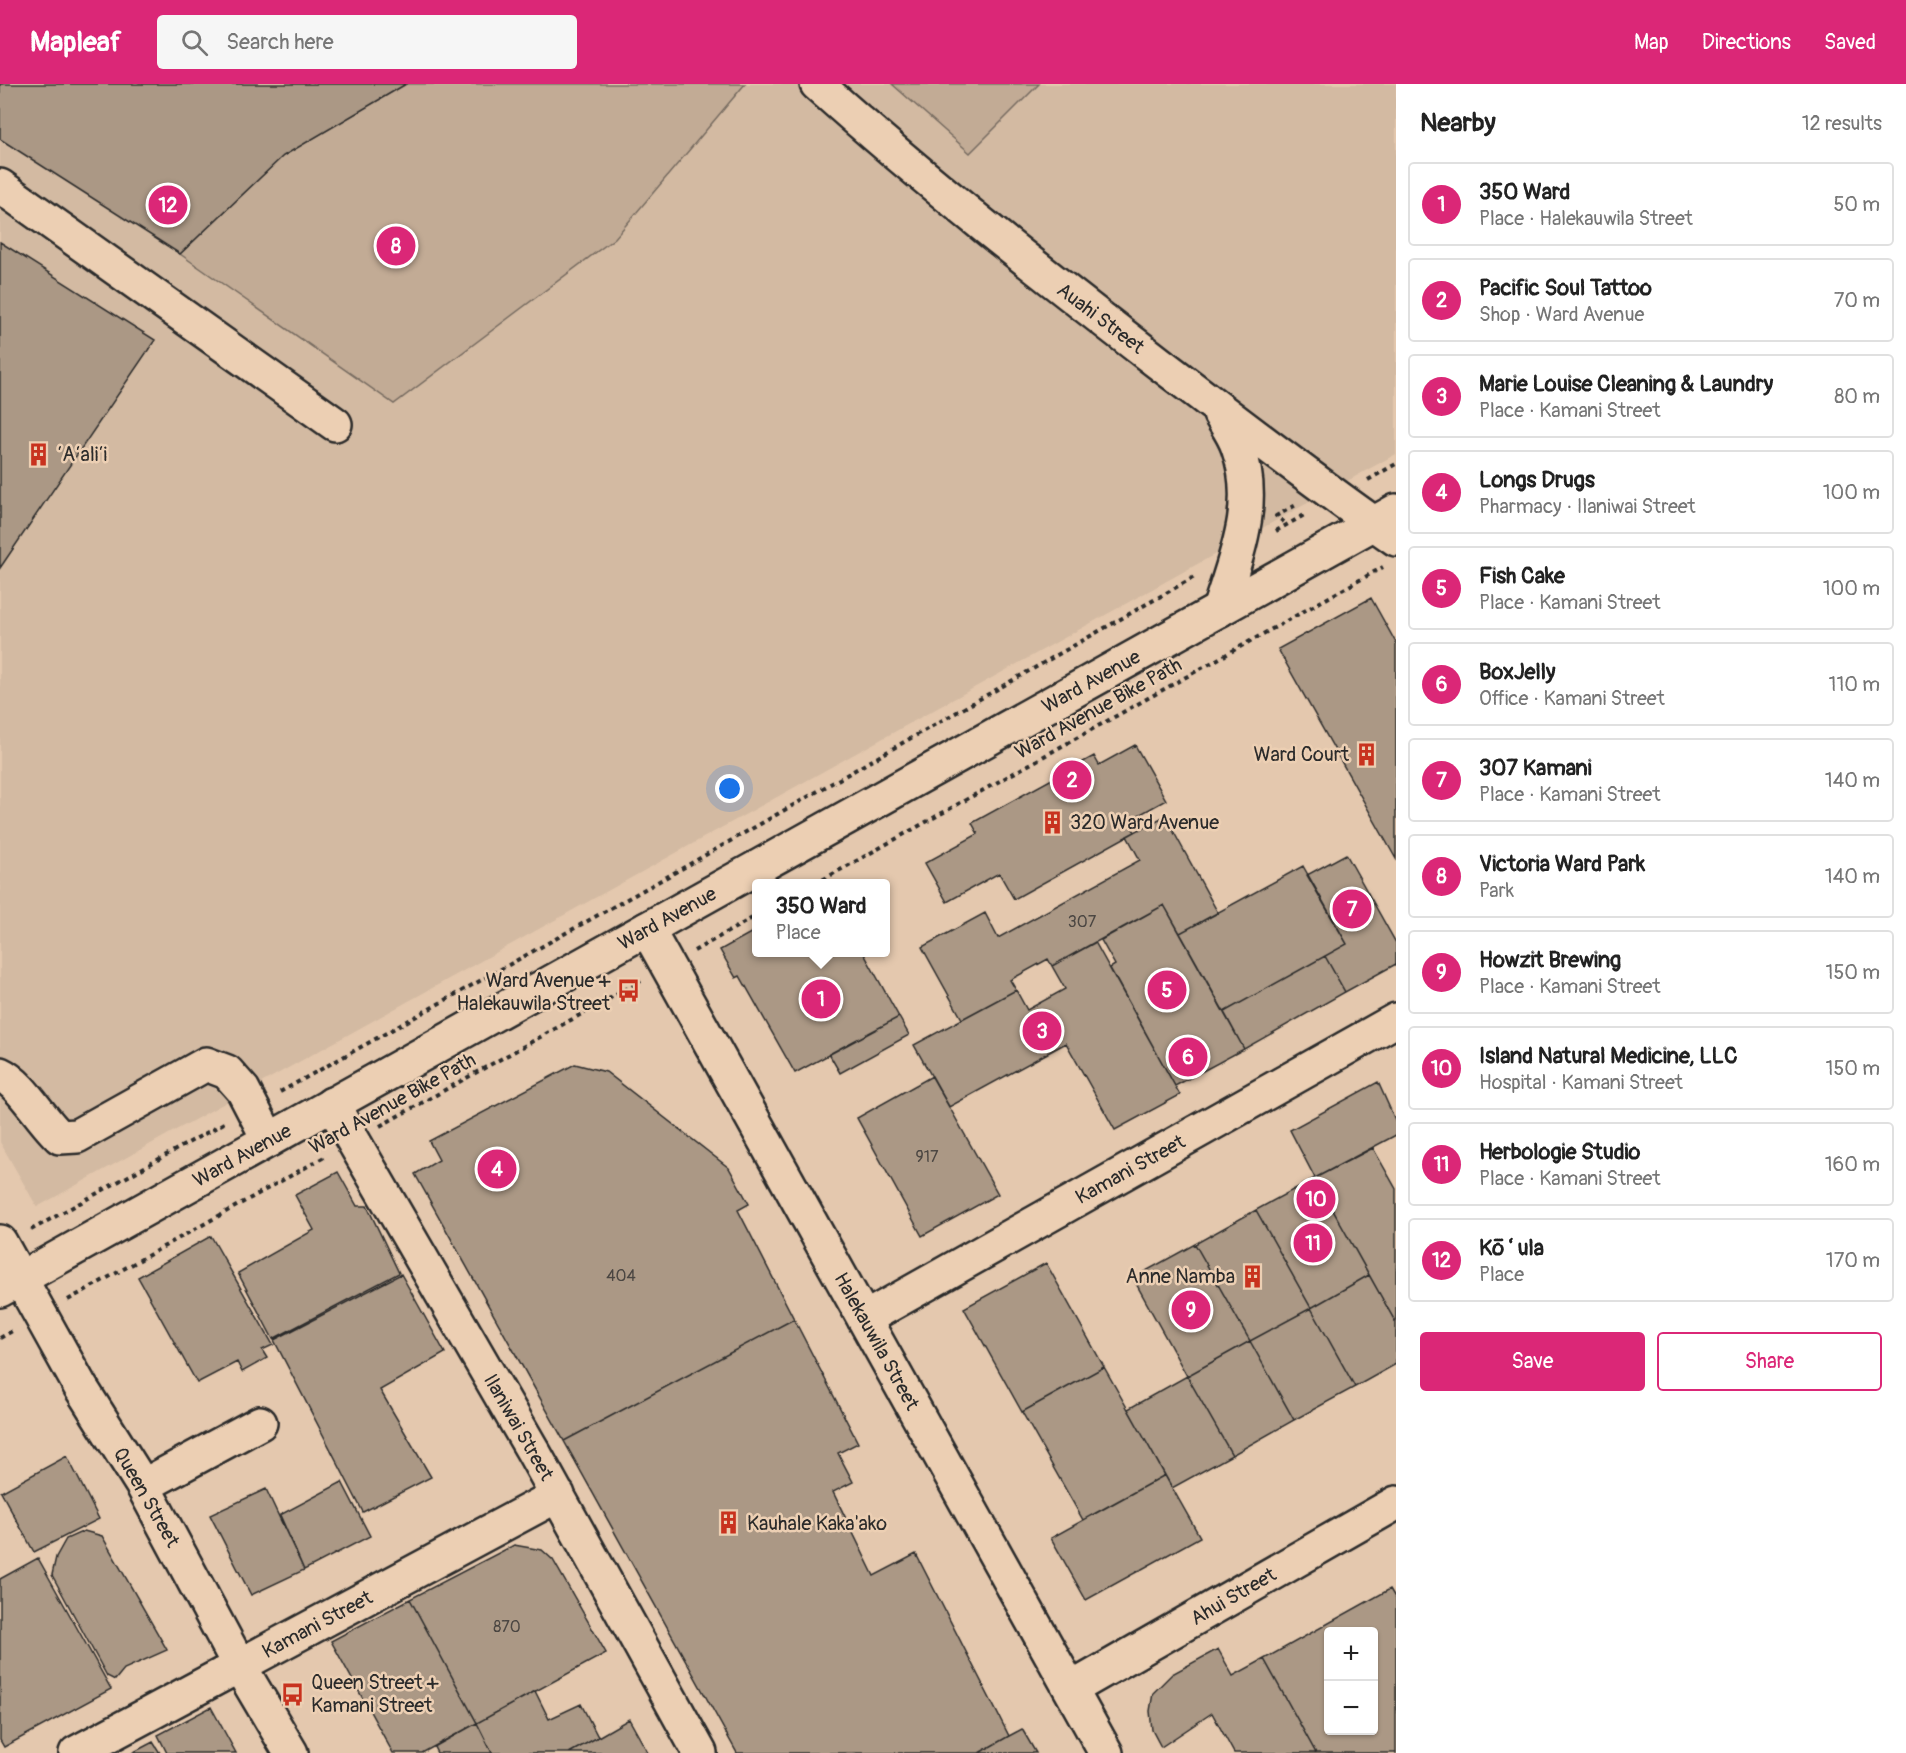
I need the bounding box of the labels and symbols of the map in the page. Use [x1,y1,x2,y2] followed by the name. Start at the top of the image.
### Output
[148,182,188,228] pin: 12
[376,224,416,268] pin: 8
[1052,277,1150,360] street label: Auahi Street
[26,441,52,467] building icon: ‘A‘ali‘i
[57,442,107,467] place label: ‘A‘ali‘i
[1038,644,1145,719] street label: Ward Avenue
[1010,652,1186,765] street label: Ward Avenue Bike Path
[1354,741,1380,767] building icon: Ward Court
[1253,742,1350,767] place label: Ward Court
[1052,758,1092,802] pin: 2
[715,774,744,803] your location
[1039,809,1065,835] building icon: 320 Ward Avenue
[1070,810,1219,835] place label: 320 Ward Avenue
[614,881,721,956] street label: Ward Avenue
[1332,886,1372,932] pin: 7
[1068,912,1097,932] house number: 307
[456,968,611,1016] place label: Ward Avenue + Halekauwila Street
[1148,968,1186,1012] pin: 5
[802,976,840,1022] pin: 1
[615,978,641,1004] bus stop icon: Ward Avenue + Halekauwila Street
[1022,1008,1062,1054] pin: 3
[1168,1034,1208,1080] pin: 6
[304,1047,480,1160] street label: Ward Avenue Bike Path
[189,1118,296,1193] street label: Ward Avenue
[1071,1129,1190,1210] street label: Kamani Street
[478,1146,516,1192] pin: 4
[916,1147,939,1167] house number: 917
[1296,1176,1336,1222] pin: 10
[1294,1220,1332,1266] pin: 11
[1240,1263,1266,1289] building icon: Anne Namba
[1125,1264,1235,1289] place label: Anne Namba
[606,1266,636,1286] house number: 404
[828,1268,925,1415] street label: Halekauwila Street
[1172,1288,1210,1332] pin: 9
[478,1370,560,1486] street label: Ilaniwai Street
[108,1443,186,1553] street label: Queen Street
[716,1510,742,1536] building icon: Kauhale Kaka'ako
[747,1511,887,1536] place label: Kauhale Kaka'ako
[1186,1561,1281,1631] street label: Ahui Street
[258,1584,377,1664] street label: Kamani Street
[493,1617,521,1637] house number: 870
[311,1670,439,1718] place label: Queen Street + Kamani Street
[280,1681,306,1707] bus stop icon: Queen Street + Kamani Street

